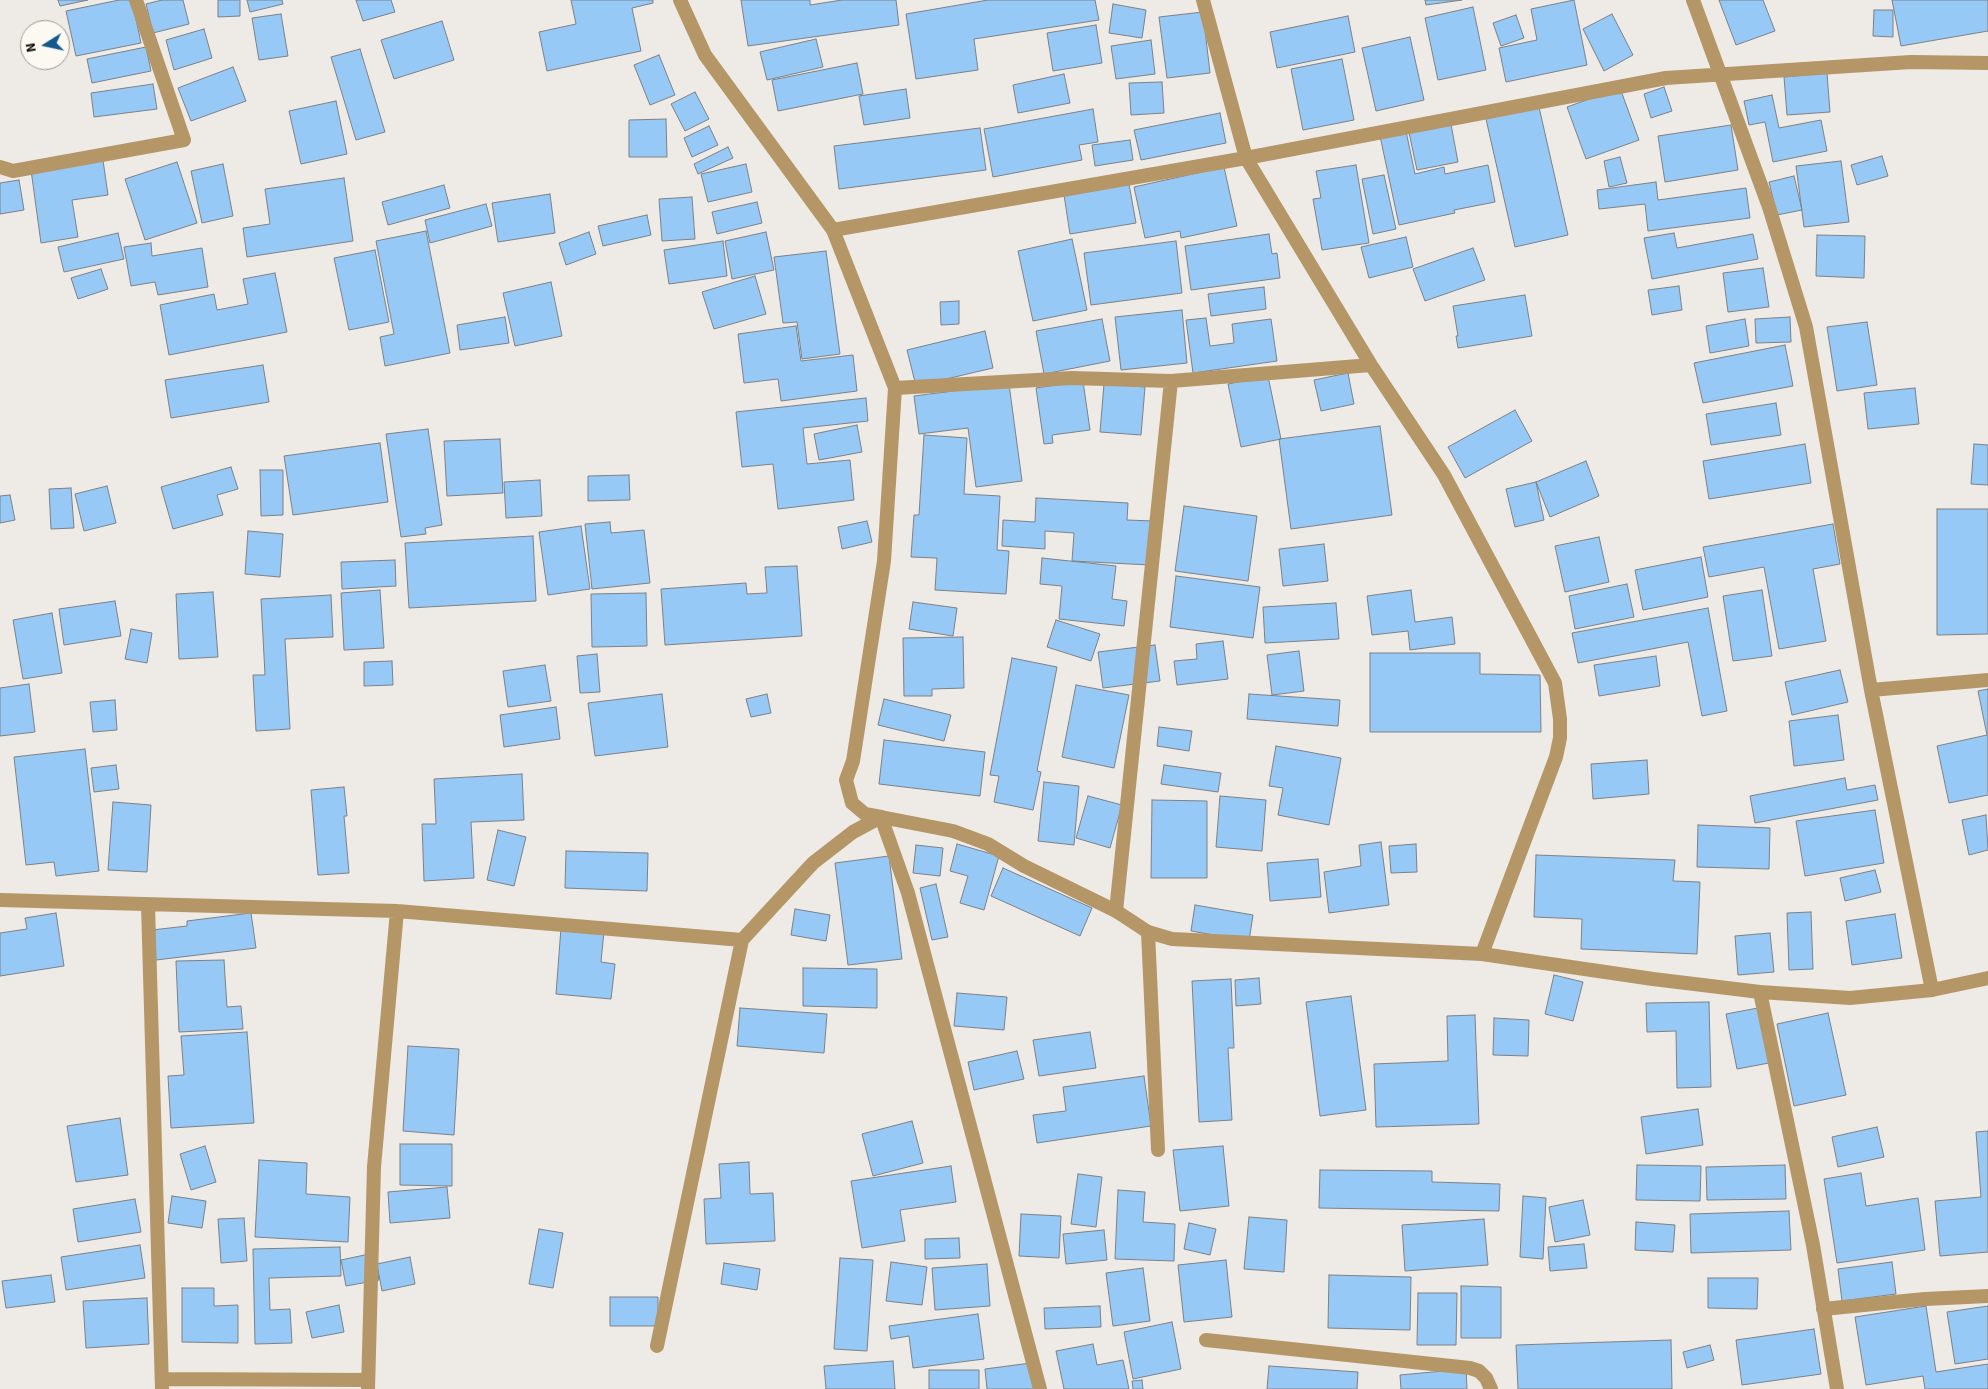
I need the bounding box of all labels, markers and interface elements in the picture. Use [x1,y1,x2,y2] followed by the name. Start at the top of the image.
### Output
[20,20,70,70] north arrow
[21,41,42,54] text: N

